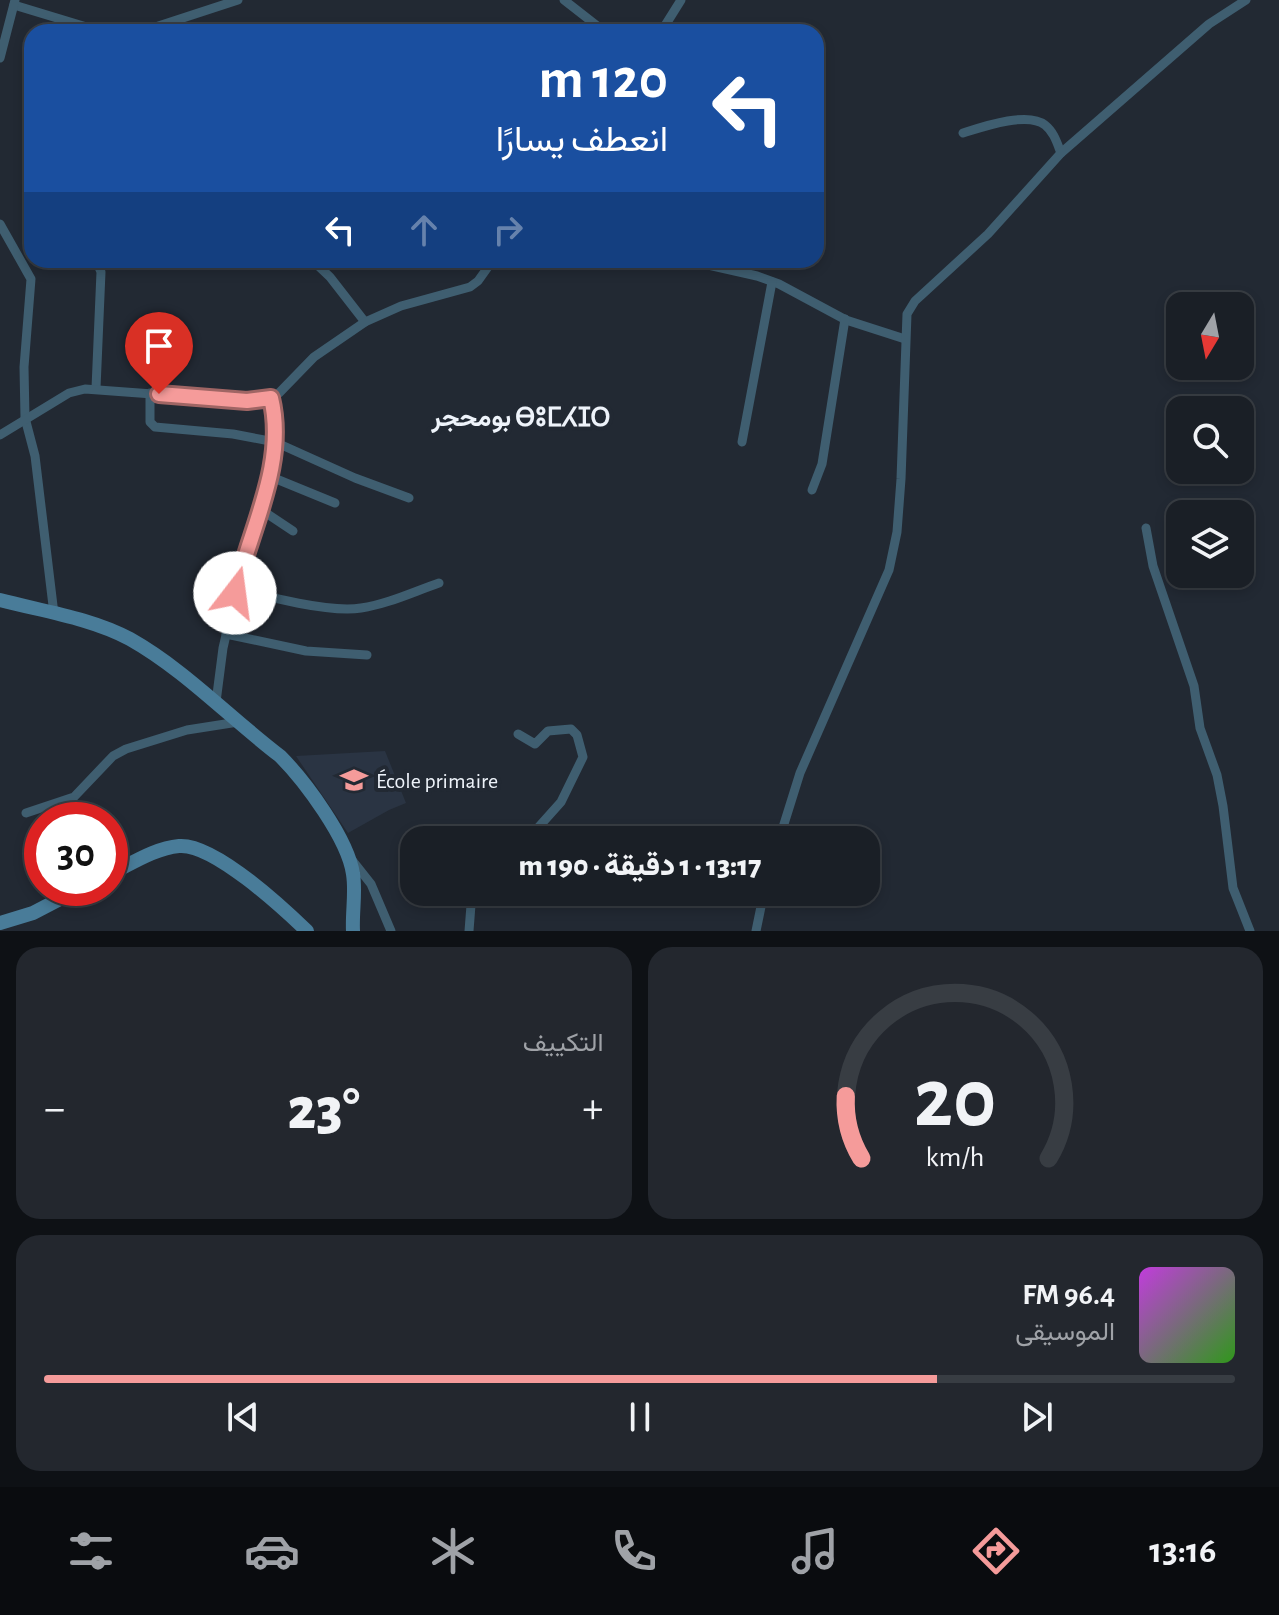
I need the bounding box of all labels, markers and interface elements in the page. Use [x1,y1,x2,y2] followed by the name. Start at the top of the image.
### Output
[539,52,668,108] text: 120 m
[696,56,800,160] icon: left
[496,122,668,158] text: انعطف يسارًا
[318,208,362,252] icon: left
[402,208,446,252] icon: ahead
[486,208,530,252] icon: right
[1166,292,1254,380] north arrow
[1166,292,1254,588] map controls
[125,312,193,394] pin
[137,324,181,368] icon: arrive
[1166,396,1254,484] button: search
[431,405,610,433] district label: بومحجر ⴱⵓⵎⵃⵊⵔ
[1166,500,1254,588] button: layers
[193,551,277,635] position arrow
[339,765,369,795] school or university icon: École primaire
[376,769,498,792] place label: École primaire
[24,802,128,906] speed limit sign: 30
[519,851,761,881] text: 13:17 · 1 دقيقة · 190 m
[523,1030,604,1056] text: التكييف
[914,1058,997,1142] text: 20
[287,1080,360,1140] text: 23°
[44,1087,65,1131] text: −
[582,1087,603,1131] text: +
[926,1143,985,1172] text: km/h
[1022,1280,1115,1310] text: 96.4 FM
[1015,1319,1115,1345] text: الموسيقى
[221,1395,265,1439] icon: previous
[618,1395,662,1439] icon: pause
[1015,1395,1059,1439] icon: next
[63,1523,119,1579] icon: filters
[244,1523,300,1579] icon: car
[425,1523,481,1579] icon: climate
[606,1523,662,1579] icon: phone
[787,1523,843,1579] icon: music
[968,1523,1024,1579] icon: directions
[1149,1533,1216,1569] text: 13:16

